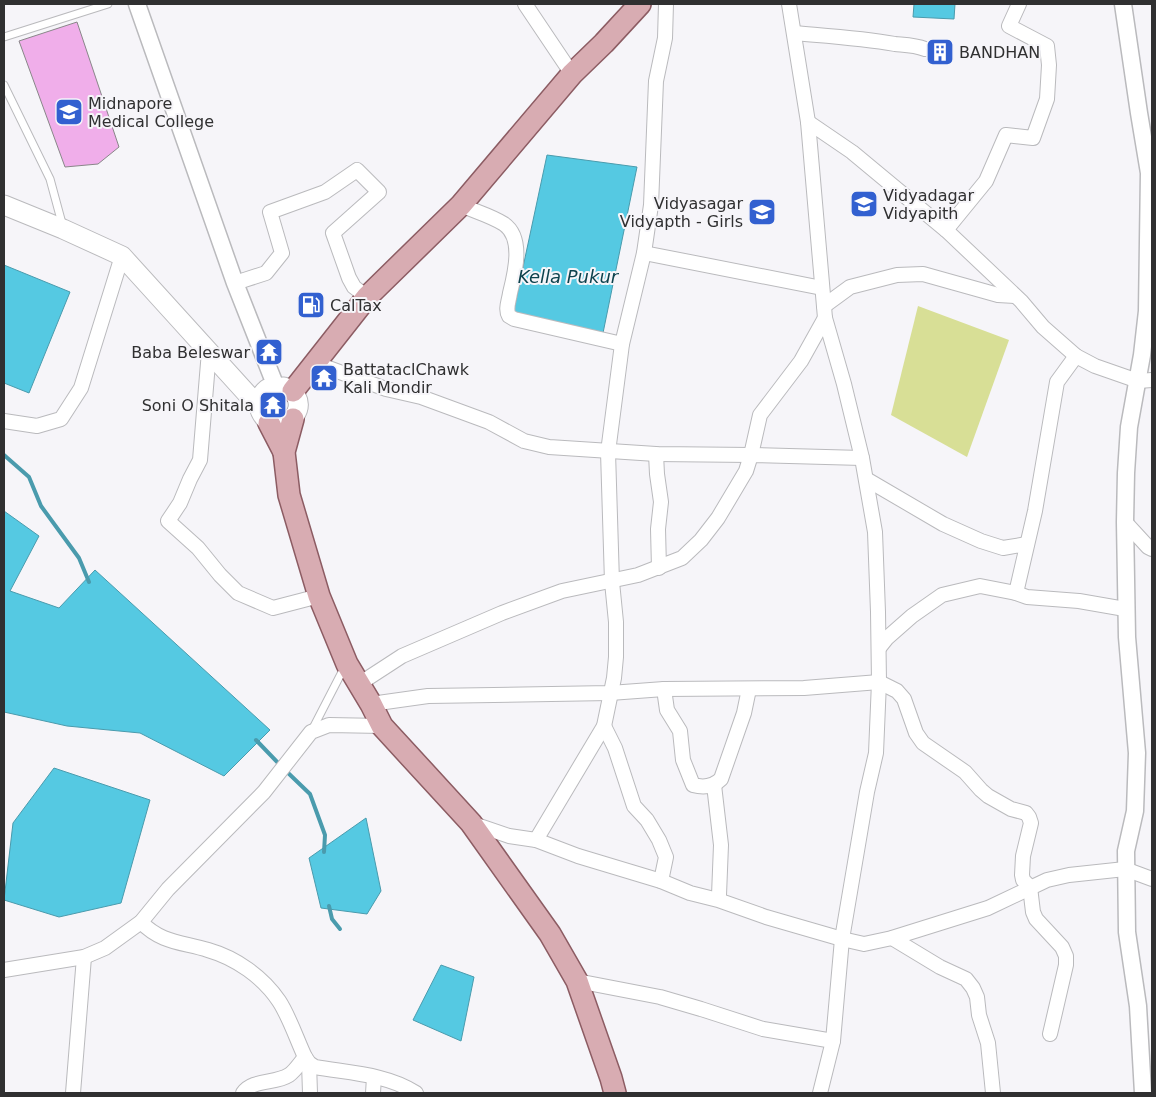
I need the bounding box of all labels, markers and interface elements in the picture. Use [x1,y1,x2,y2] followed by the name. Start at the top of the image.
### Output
[925,37,955,67] building icon: BANDHAN
[959,43,1040,62] place label: BANDHAN
[88,94,214,131] place label: Midnapore Medical College
[54,97,84,127] school or university icon: Midnapore Medical College
[883,186,974,223] place label: Vidyadagar Vidyapith
[849,189,879,219] school or university icon: Vidyadagar Vidyapith
[620,194,743,231] place label: Vidyasagar Vidyapth - Girls
[747,197,777,227] school or university icon: Vidyasagar Vidyapth - Girls
[518,266,620,287] water label: Kella Pukur
[296,290,326,320] fuel station icon: CalTax
[330,296,382,315] place label: CalTax
[254,337,284,367] temple icon: Baba Beleswar
[131,343,250,362] place label: Baba Beleswar
[343,360,470,397] place label: BattataclChawk Kali Mondir
[309,363,339,393] temple icon: BattataclChawk Kali Mondir
[258,390,288,420] temple icon: Soni O Shitala
[142,396,254,415] place label: Soni O Shitala

